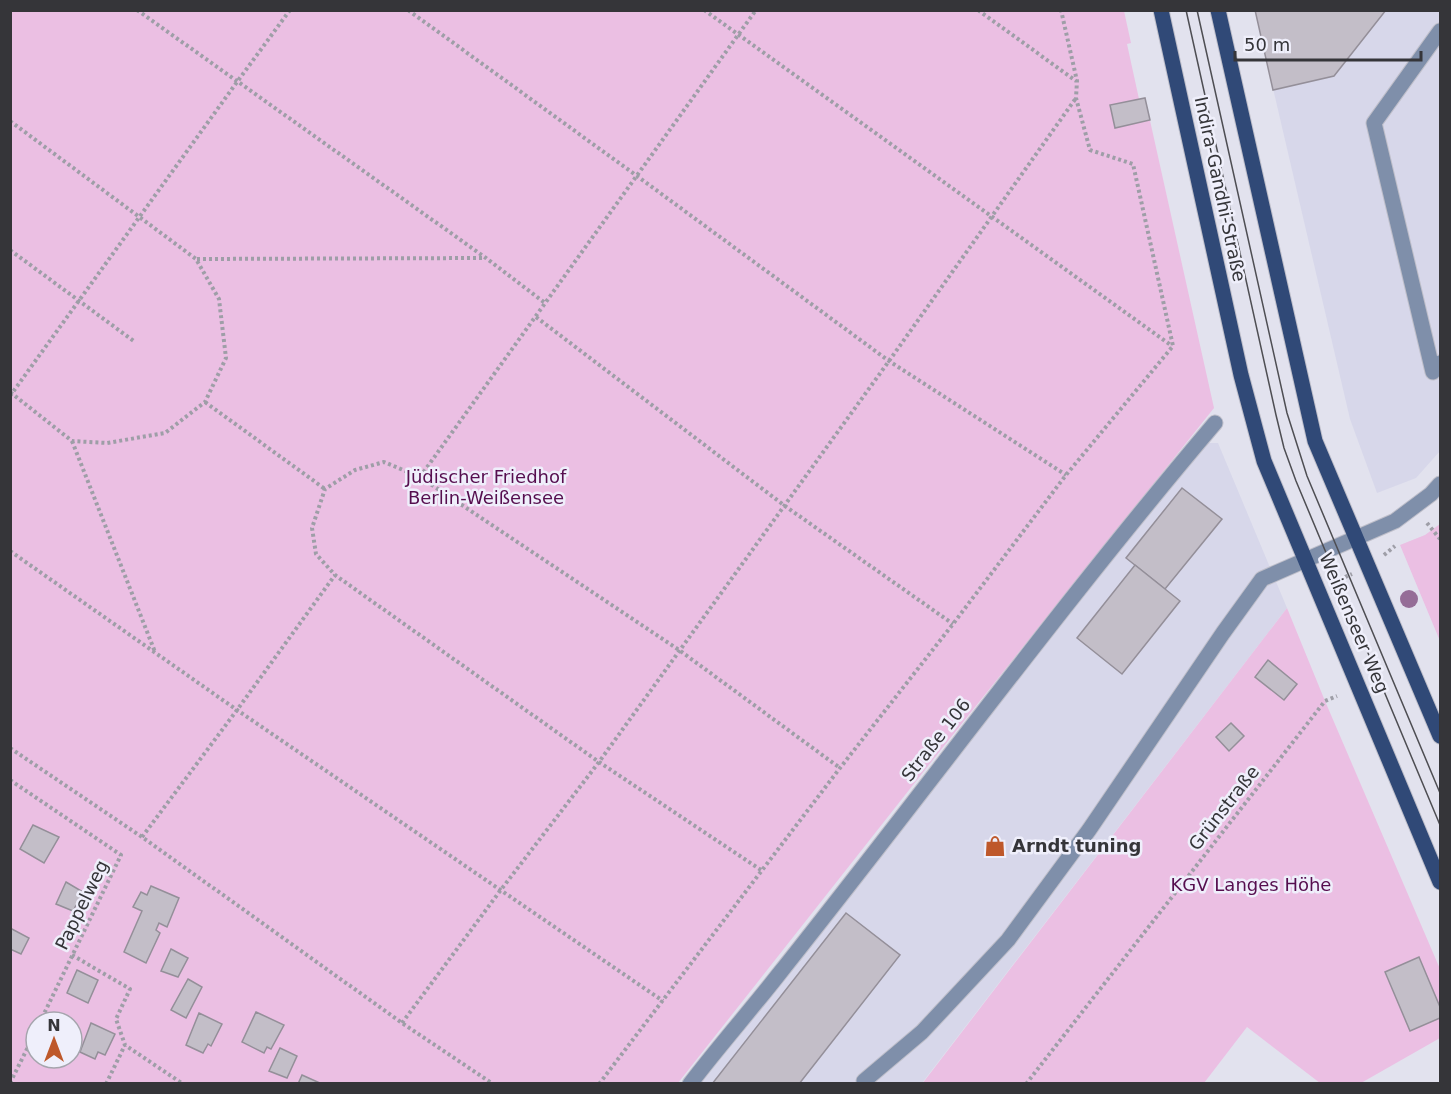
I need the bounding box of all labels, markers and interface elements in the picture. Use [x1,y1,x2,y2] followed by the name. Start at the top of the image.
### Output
[1235,24,1421,62] scale bar
[1244,34,1290,55] text: 50 m
[1191,94,1250,283] street label: Indira-Gandhi-Straße
[405,466,567,508] park label: Jüdischer Friedhof Berlin-Weißensee
[1315,549,1394,696] street label: Weißenseer Weg
[897,694,974,785] street label: Straße 106
[1184,761,1263,854] street label: Grünstraße
[983,834,1007,858] shop icon: Arndt tuning
[1012,835,1141,856] place label: Arndt tuning
[51,856,112,953] street label: Pappelweg
[1171,874,1331,895] park label: KGV Langes Höhe
[24,1010,84,1070] north arrow
[47,1016,61,1035] text: N

